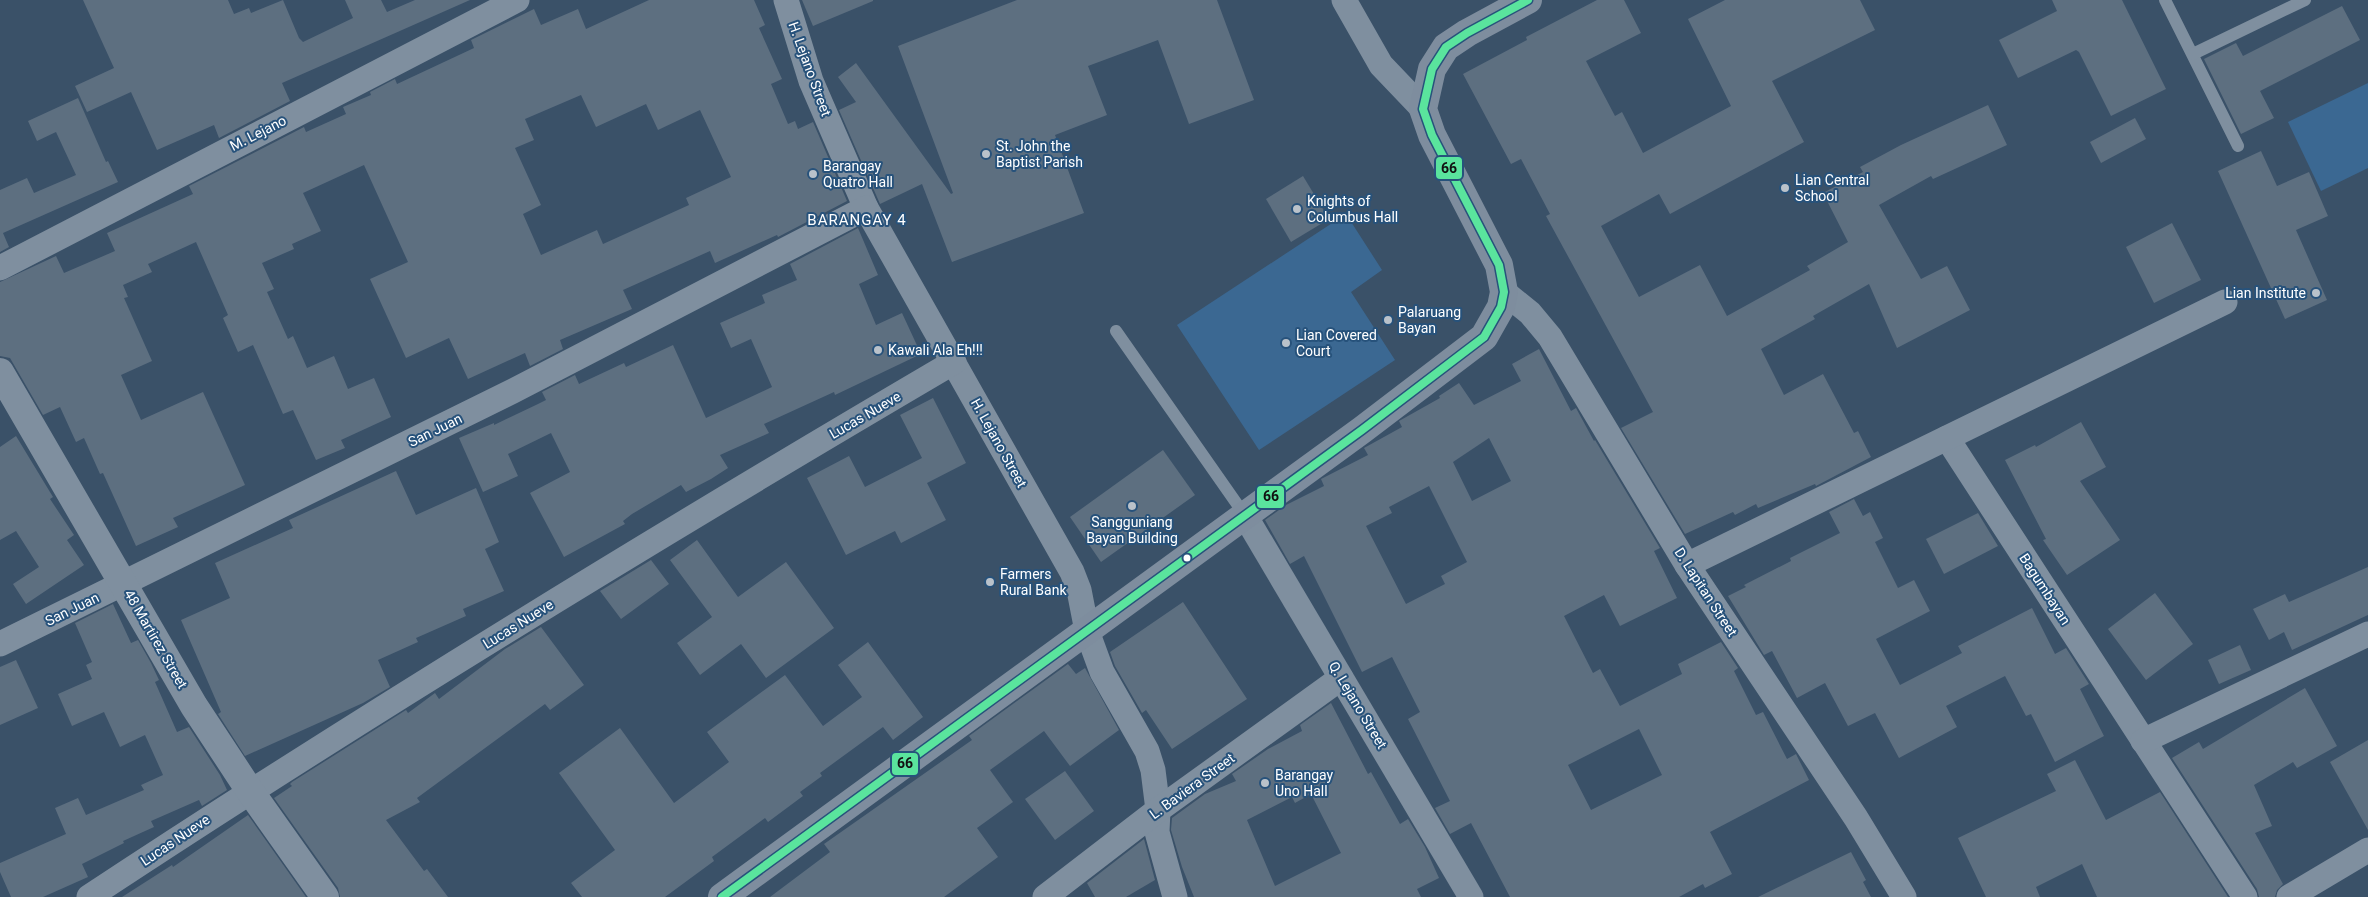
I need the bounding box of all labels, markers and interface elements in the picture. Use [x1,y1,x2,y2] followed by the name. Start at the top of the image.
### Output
[786,20,835,119] street label: H. Lejano Street
[227,112,289,154] street label: M. Lejano
[996,138,1083,170] place label: St. John the Baptist Parish
[980,148,992,160] marker: St. John the Baptist Parish
[1435,156,1463,180] line badge: 66
[823,158,893,190] place label: Barangay Quatro Hall
[1441,160,1457,176] text: 66
[807,168,819,180] marker: Barangay Quatro Hall
[1795,172,1869,204] place label: Lian Central School
[1779,182,1791,194] marker: Lian Central School
[1307,193,1398,225] place label: Knights of Columbus Hall
[1291,203,1303,215] marker: Knights of Columbus Hall
[807,211,907,229] district label: BARANGAY 4
[2225,285,2306,301] place label: Lian Institute
[2310,287,2322,299] marker: Lian Institute
[1398,304,1461,336] place label: Palaruang Bayan
[1382,314,1394,326] marker: Palaruang Bayan
[1296,327,1377,359] place label: Lian Covered Court
[1280,337,1292,349] marker: Lian Covered Court
[888,342,983,358] place label: Kawali Ala Eh!!!
[872,344,884,356] marker: Kawali Ala Eh!!!
[826,388,904,442] street label: Lucas Nueve
[968,396,1030,491] street label: H. Lejano Street
[405,410,465,450] street label: San Juan
[1256,485,1285,509] line badge: 66
[1263,488,1279,504] text: 66
[1126,500,1138,512] marker: Sangguniang Bayan Building
[1086,514,1178,546] place label: Sangguniang Bayan Building
[1671,545,1741,640] street label: D. Lapitan Street
[2016,550,2074,628] street label: Bagumbayan
[1182,553,1192,563] unlabelled marker
[1000,566,1067,598] place label: Farmers Rural Bank
[984,576,996,588] marker: Farmers Rural Bank
[121,587,191,692] street label: 48 Martirez Street
[42,589,102,629] street label: San Juan
[480,596,556,652] street label: Lucas Nueve
[1326,659,1391,752] street label: Q. Lejano Street
[1146,750,1238,822] street label: L. Baviera Street
[891,752,919,776] line badge: 66
[897,755,913,771] text: 66
[1275,767,1334,799] place label: Barangay Uno Hall
[1259,777,1271,789] marker: Barangay Uno Hall
[137,811,213,869] street label: Lucas Nueve

